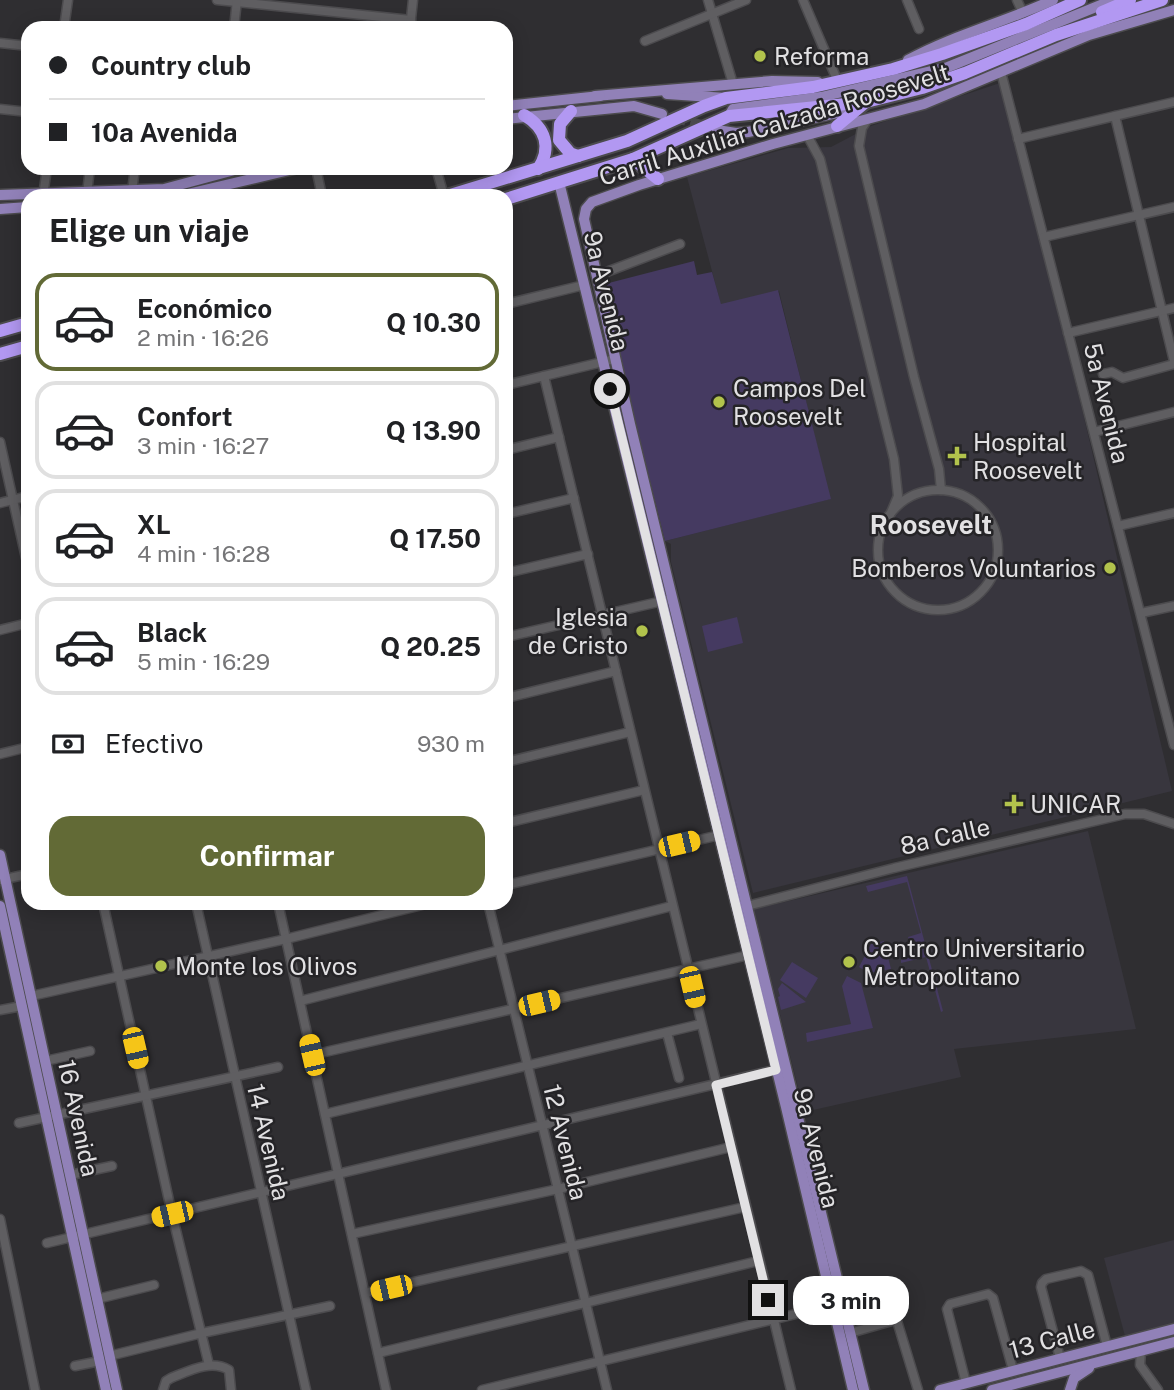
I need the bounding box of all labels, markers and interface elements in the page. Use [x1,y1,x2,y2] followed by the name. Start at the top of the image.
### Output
[774,42,869,70] place label: Reforma
[752,48,768,64] marker: Reforma
[91,50,251,81] text: Country club
[596,57,952,191] street label: Carril Auxiliar Calzada Roosevelt
[91,117,238,148] text: 10a Avenida
[49,212,249,249] text: Elige un viaje
[579,228,635,354] street label: 9a Avenida
[53,291,116,354] icon: car
[137,293,272,324] text: Económico
[386,307,481,338] text: Q 10.30
[137,324,269,351] text: 2 min · 16:26
[1079,340,1135,466] street label: 5a Avenida
[594,373,626,405] route start
[733,374,867,430] place label: Campos Del Roosevelt
[711,394,727,410] marker: Campos Del Roosevelt
[53,399,116,462] icon: car
[137,401,233,432] text: Confort
[386,415,481,446] text: Q 13.90
[973,428,1083,484] place label: Hospital Roosevelt
[137,432,269,459] text: 3 min · 16:27
[947,446,967,466] marker: Hospital Roosevelt
[53,507,116,570] icon: car
[137,509,171,540] text: XL
[870,509,992,540] district label: Roosevelt
[389,523,481,554] text: Q 17.50
[137,540,270,567] text: 4 min · 16:28
[851,554,1096,582] place label: Bomberos Voluntarios
[1102,560,1118,576] marker: Bomberos Voluntarios
[528,603,628,659] place label: Iglesia de Cristo
[53,615,116,678] icon: car
[137,617,207,648] text: Black
[634,623,650,639] marker: Iglesia de Cristo
[380,631,481,662] text: Q 20.25
[137,648,270,675] text: 5 min · 16:29
[49,725,87,763] icon: cash
[105,728,203,759] text: Efectivo
[417,730,485,757] text: 930 m
[1030,790,1121,818] place label: UNICAR
[1004,794,1024,814] marker: UNICAR
[897,812,993,860] street label: 8a Calle
[49,816,485,896] button: Confirmar
[657,829,702,859] car
[863,934,1085,990] place label: Centro Universitario Metropolitano
[175,952,357,980] place label: Monte los Olivos
[841,954,857,970] marker: Centro Universitario Metropolitano
[153,958,169,974] marker: Monte los Olivos
[678,964,707,1010] car
[517,988,562,1018] car
[121,1025,150,1071] car
[298,1032,327,1078] car
[53,1057,105,1179] street label: 16 Avenida
[242,1081,296,1203] street label: 14 Avenida
[538,1081,594,1203] street label: 12 Avenida
[789,1085,845,1211] street label: 9a Avenida
[150,1199,195,1229] car
[369,1273,414,1303] car
[792,1276,908,1324] callout: 3 min
[752,1284,784,1316] route end
[821,1287,881,1314] text: 3 min
[1006,1314,1098,1364] street label: 13 Calle

